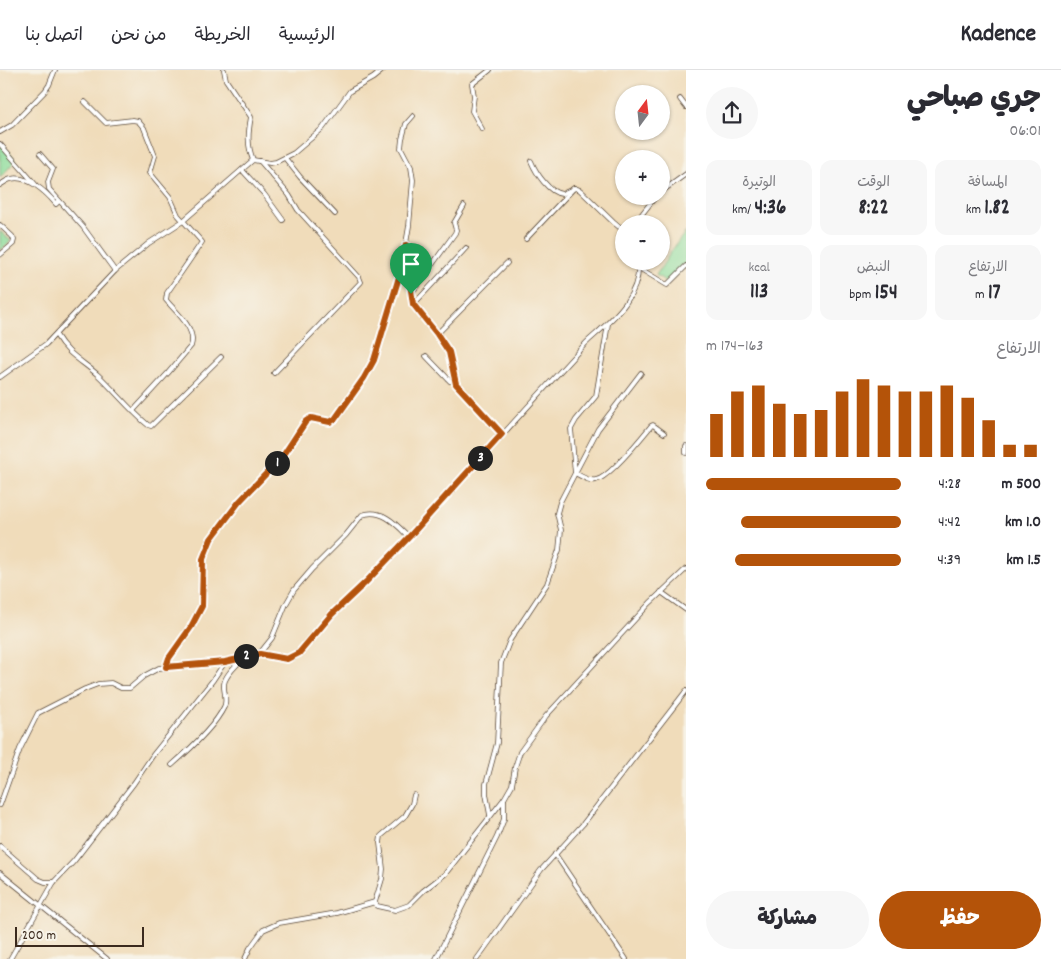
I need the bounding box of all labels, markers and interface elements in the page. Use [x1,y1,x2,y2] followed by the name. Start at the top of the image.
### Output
[961,18,1036,52] text: Kadence
[25,24,83,49] text: اتصل بنا
[111,24,167,49] text: من نحن
[195,24,251,49] text: الخريطة
[279,24,335,49] text: الرئيسية
[907,81,1041,121] text: جري صباحي
[615,85,670,140] north arrow
[615,85,670,270] map controls
[706,87,758,139] button: share
[1010,120,1041,143] text: 06:01
[615,150,670,205] button: +
[742,173,776,193] text: الوتيرة
[857,173,890,193] text: الوقت
[968,173,1008,193] text: المسافة
[755,194,786,224] text: 4:36
[858,194,889,224] text: 8:22
[984,194,1010,224] text: 1.82
[732,200,755,220] text: /km
[966,200,984,220] text: km
[615,215,670,270] button: −
[390,243,432,294] pin
[397,250,425,278] icon: arrive
[749,258,770,278] text: kcal
[857,258,890,278] text: النبض
[968,258,1007,278] text: الارتفاع
[750,278,768,308] text: 113
[875,279,898,309] text: 154
[988,279,1001,309] text: 17
[849,285,875,305] text: bpm
[975,285,988,305] text: m
[706,335,763,358] text: 163–174 m
[996,338,1041,361] text: الارتفاع
[468,446,492,470] pin: 3
[477,448,484,468] text: 3
[264,450,290,476] pin: 1
[276,453,279,473] text: 1
[938,473,961,496] text: 4:28
[1001,473,1041,496] text: 500 m
[938,511,961,534] text: 4:42
[1005,511,1041,534] text: 1.0 km
[937,549,961,572] text: 4:39
[1006,549,1041,572] text: 1.5 km
[234,644,258,668] pin: 2
[243,646,250,666] text: 2
[706,891,869,949] button: مشاركة
[879,891,1041,949] button: حفظ
[15,924,144,947] scale bar
[22,926,56,946] text: 200 m

